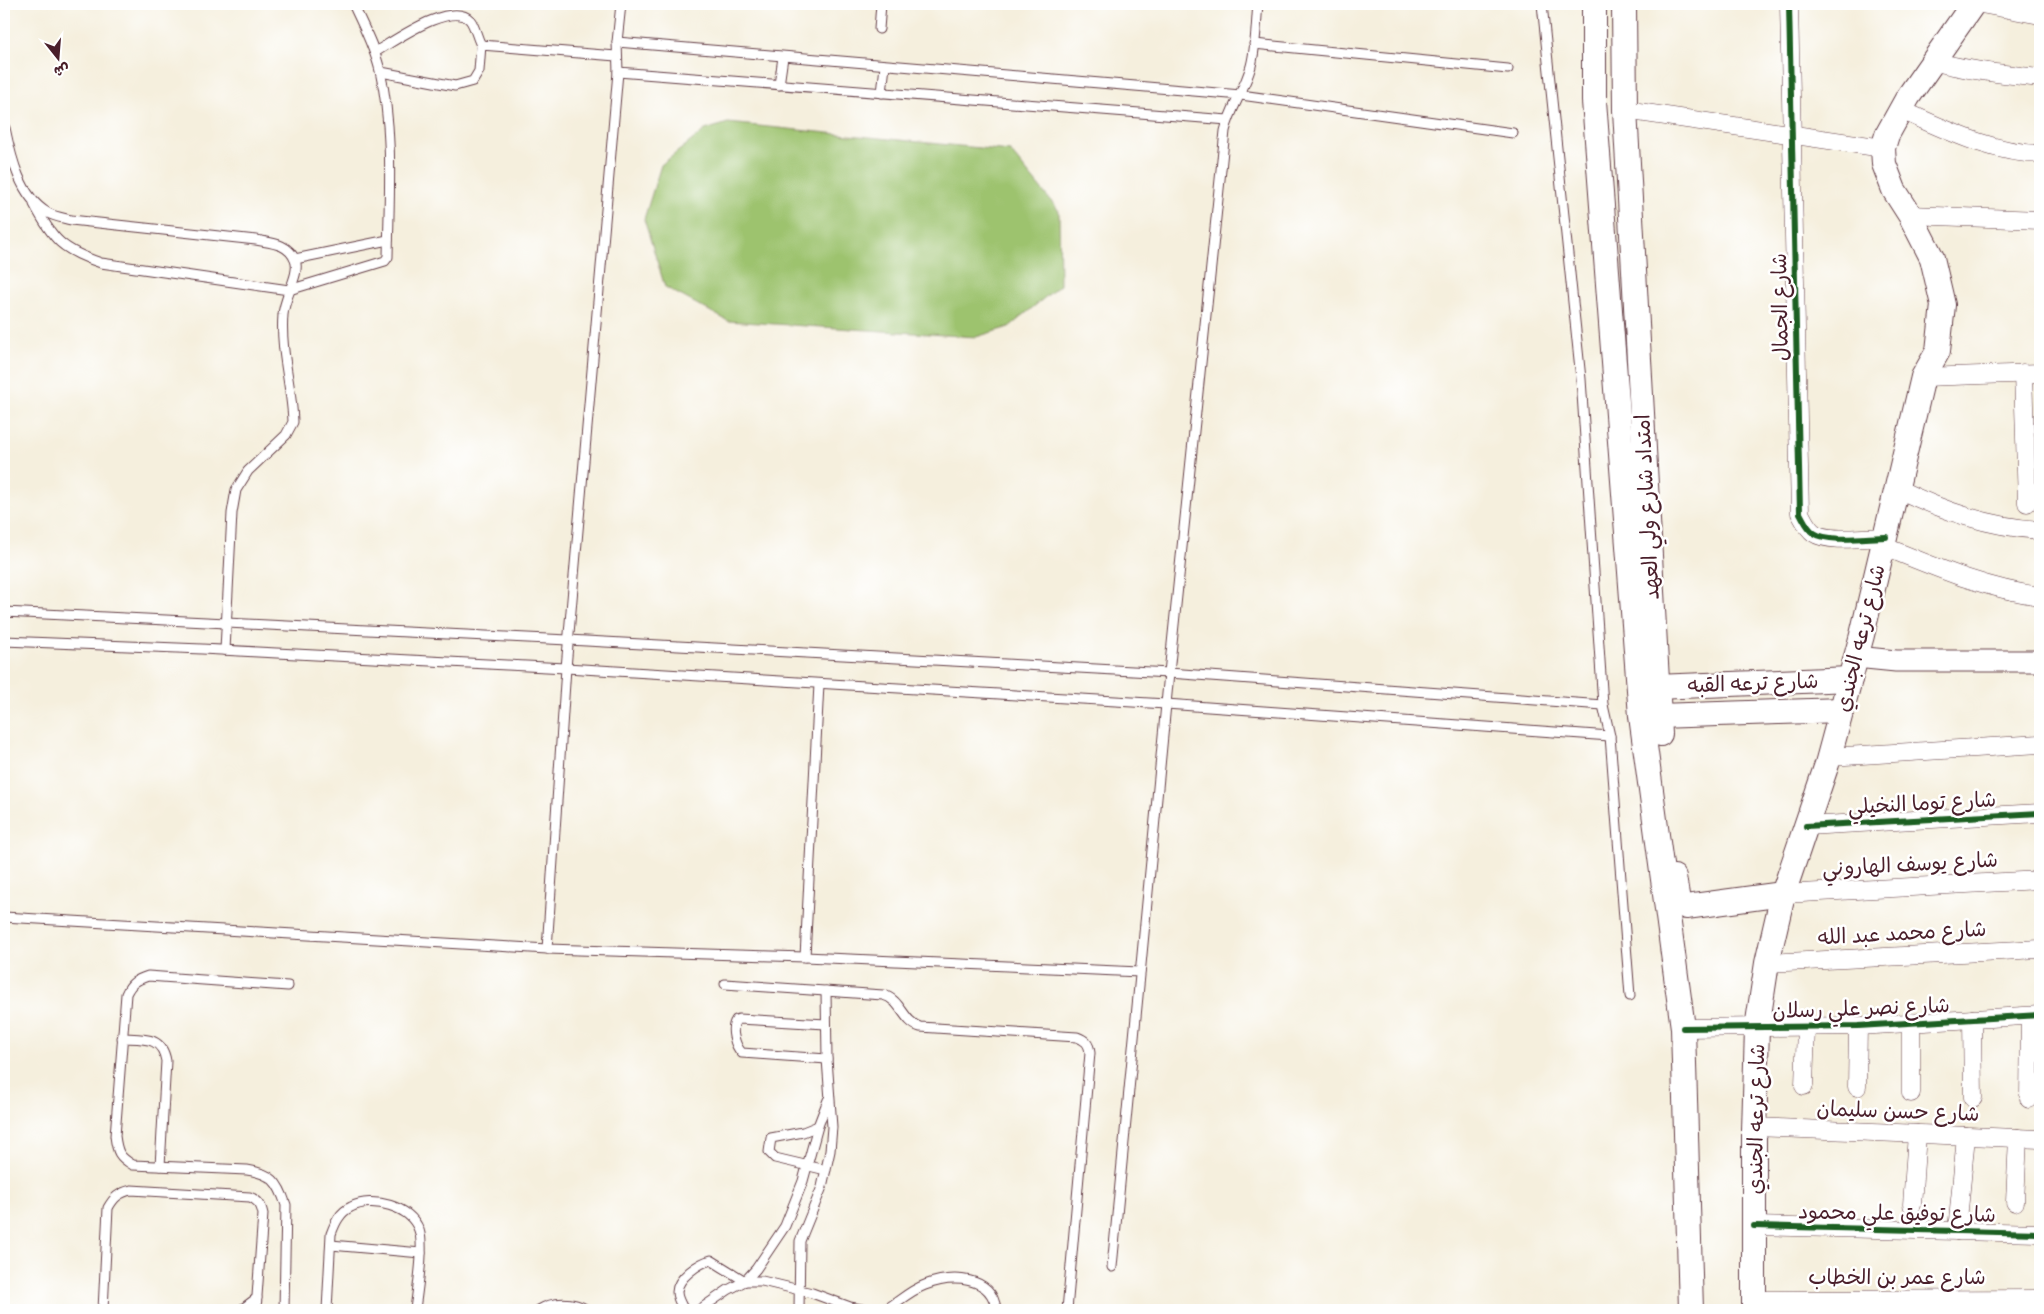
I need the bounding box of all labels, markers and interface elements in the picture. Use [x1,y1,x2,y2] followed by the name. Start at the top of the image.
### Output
[32,32,82,82] north arrow
[51,57,72,81] text: ش
[1766,253,1798,361] street label: شارع الجمال
[1629,413,1671,600] street label: امتداد شارع ولي العهد
[1829,562,1895,715] street label: شارع ترعه الجندي
[1687,668,1819,702] street label: شارع ترعه القبه
[1847,786,1997,826] street label: شارع توما النخيلي
[1821,846,1999,888] street label: شارع يوسف الهاروني
[1817,916,1987,954] street label: شارع محمد عبد الله
[1772,992,1950,1030] street label: شارع نصر علي رسلان
[1742,1043,1774,1195] street label: شارع ترعه الجندي
[1816,1095,1980,1131] street label: شارع حسن سليمان
[1798,1198,1996,1234] street label: شارع توفيق علي محمود
[1808,1264,1986,1294] street label: شارع عمر بن الخطاب

